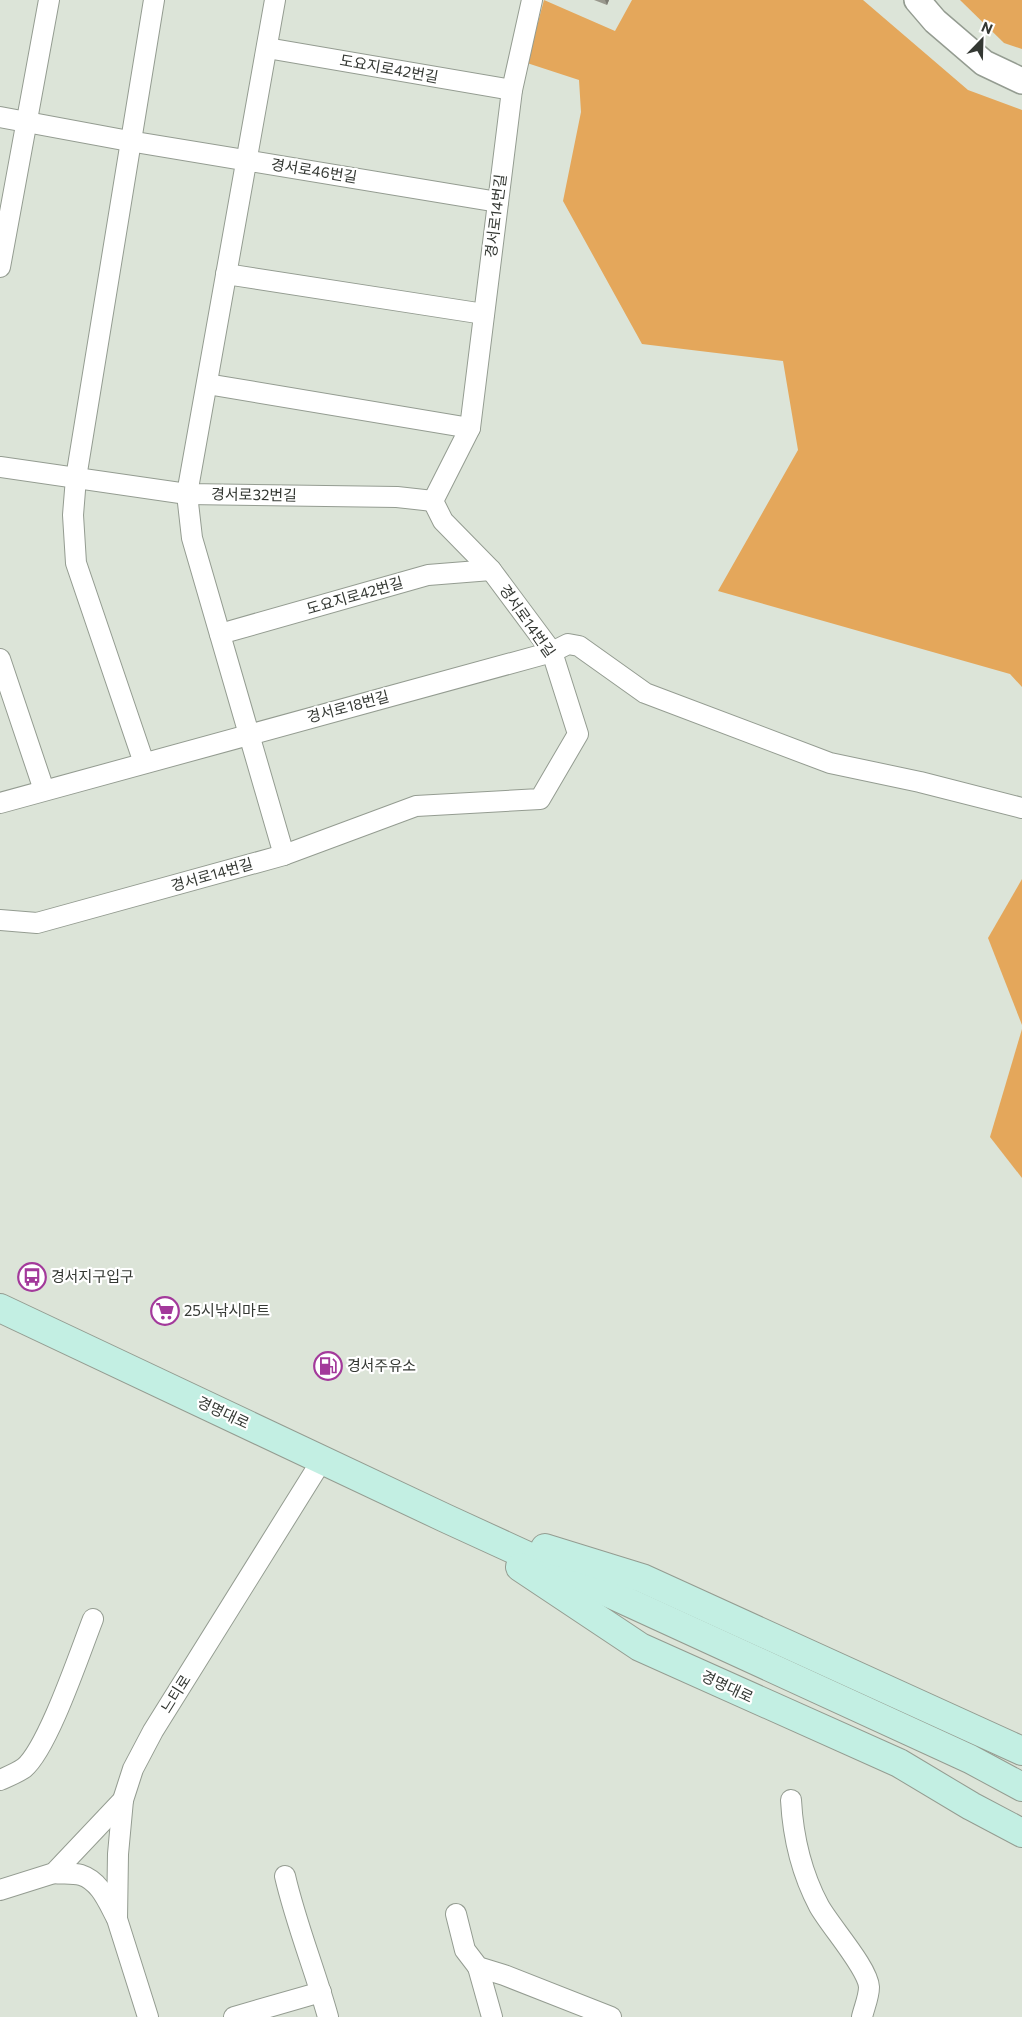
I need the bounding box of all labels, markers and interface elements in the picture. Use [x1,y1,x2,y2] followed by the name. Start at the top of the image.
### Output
[957,15,1007,65] north arrow
[979,18,995,37] text: N
[338,50,440,86] street label: 도요지로42번길
[270,154,359,186] street label: 경서로46번길
[481,173,509,259] street label: 경서로14번길
[211,484,297,504] street label: 경서로32번길
[304,573,405,617] street label: 도요지로42번길
[496,581,559,660] street label: 경서로14번길
[305,686,391,726] street label: 경서로18번길
[169,854,255,894] street label: 경서로14번길
[17,1262,47,1292] bus stop icon: 경서지구입구
[51,1267,134,1285] place label: 경서지구입구
[150,1296,180,1326] supermarket icon: 25시낚시마트
[184,1301,270,1319] place label: 25시낚시마트
[313,1351,343,1381] fuel station icon: 경서주유소
[347,1356,416,1374] place label: 경서주유소
[195,1392,252,1432] street label: 경명대로
[699,1666,756,1706] street label: 경명대로
[157,1671,194,1716] street label: 느티로

